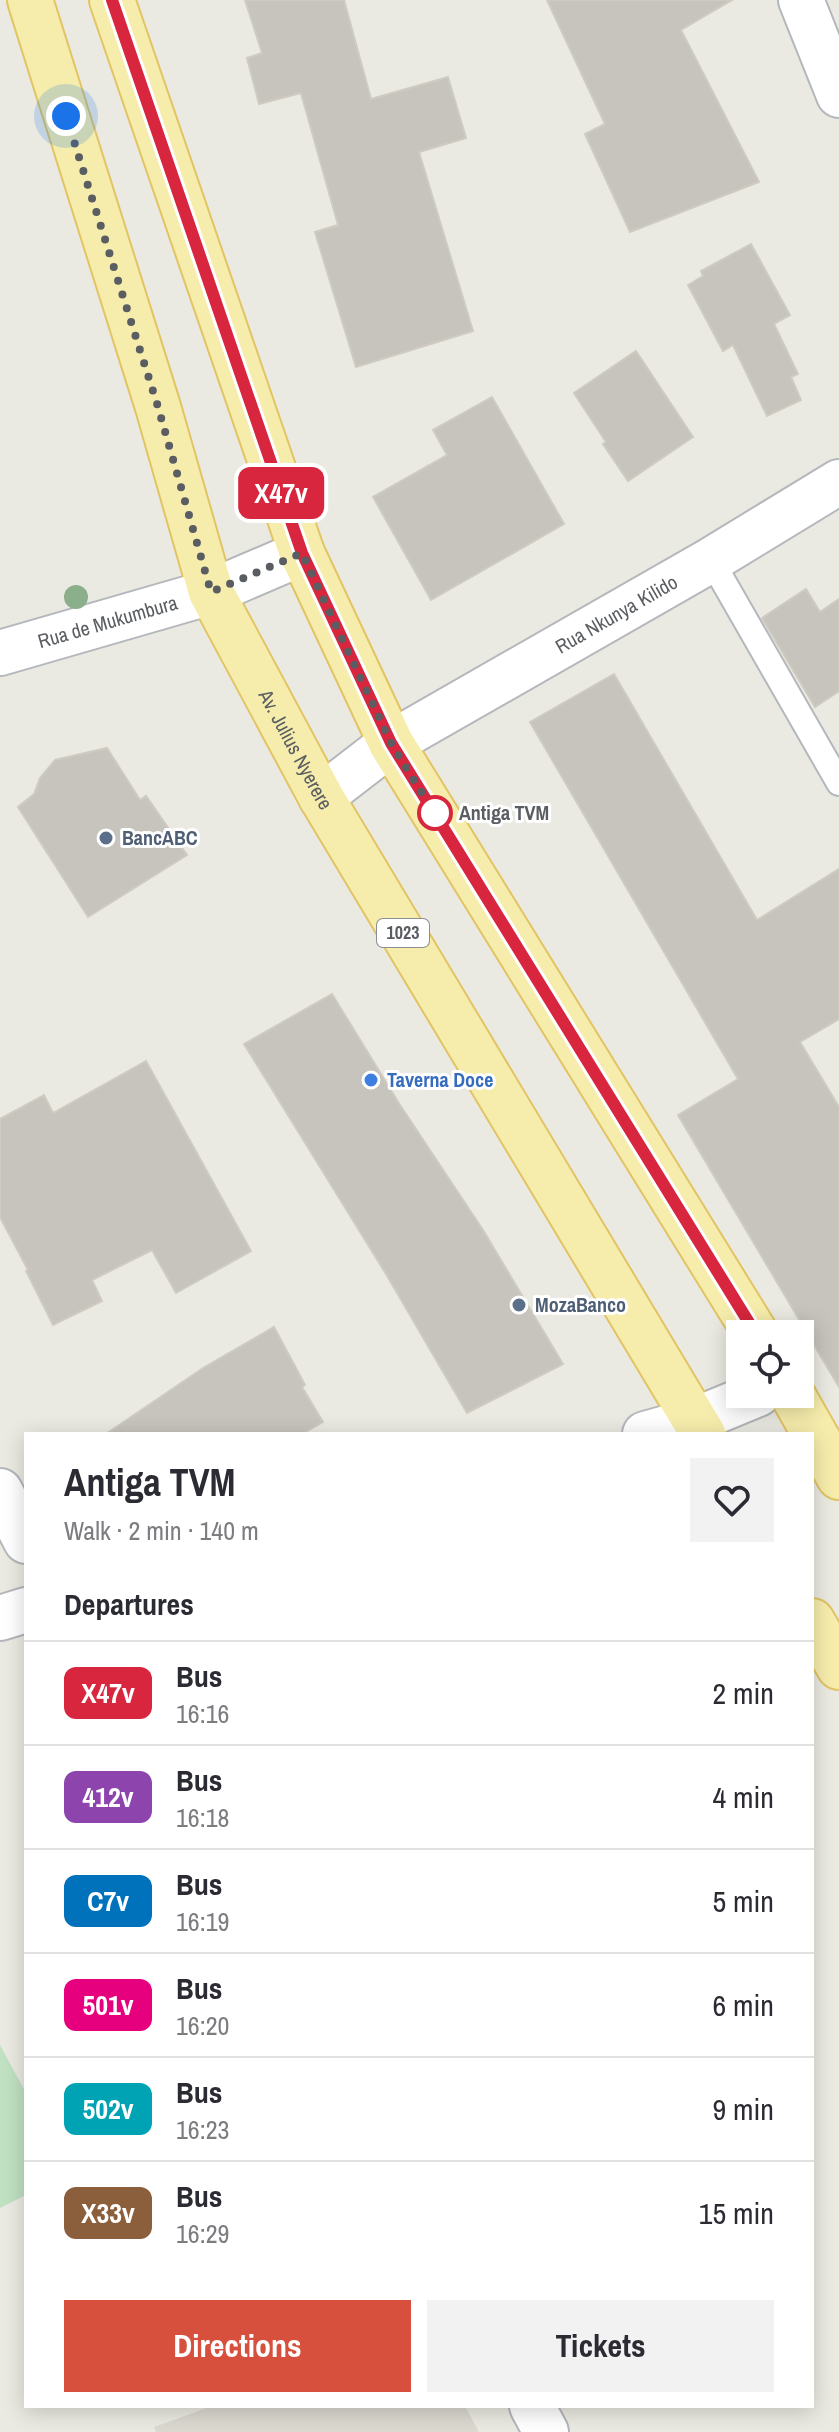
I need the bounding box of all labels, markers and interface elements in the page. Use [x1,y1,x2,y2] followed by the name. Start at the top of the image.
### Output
[46,96,86,136] your location
[225,467,337,519] line badge: X47v
[254,474,308,512] text: X47v
[550,568,682,659] street label: Rua Nkunya Kilido
[34,588,180,654] street label: Rua de Mukumbura
[252,684,339,814] street label: Av. Julius Nyerere
[418,796,452,830] marker: Antiga TVM
[459,799,549,826] place label: Antiga TVM
[122,824,198,851] place label: BancABC
[97,829,115,847] marker: BancABC
[377,919,429,947] road number: 1023
[387,1066,493,1093] place label: Taverna Doce
[362,1071,380,1089] marker: Taverna Doce
[535,1291,626,1318] place label: MozaBanco
[510,1296,528,1314] marker: MozaBanco
[726,1320,814,1408] map controls
[726,1320,814,1408] button: locate
[64,1457,235,1508] text: Antiga TVM
[690,1458,774,1542] button: heart
[64,1513,259,1548] text: Walk · 2 min · 140 m
[64,1584,194,1624] text: Departures
[176,1656,222,1696] text: Bus
[712,1673,774,1713] text: 2 min
[81,1674,135,1712] text: X47v
[176,1696,229,1731] text: 16:16
[176,1760,222,1800] text: Bus
[712,1777,774,1817] text: 4 min
[82,1778,134,1816] text: 412v
[176,1800,229,1835] text: 16:18
[176,1864,222,1904] text: Bus
[712,1881,774,1921] text: 5 min
[87,1882,129,1920] text: C7v
[176,1904,229,1939] text: 16:19
[176,1968,222,2008] text: Bus
[712,1985,774,2025] text: 6 min
[82,1986,134,2024] text: 501v
[176,2008,229,2043] text: 16:20
[176,2072,222,2112] text: Bus
[712,2089,774,2129] text: 9 min
[82,2090,134,2128] text: 502v
[176,2112,229,2147] text: 16:23
[176,2176,222,2216] text: Bus
[699,2193,774,2233] text: 15 min
[81,2194,135,2232] text: X33v
[176,2216,229,2251] text: 16:29
[64,2300,411,2392] button: Directions
[427,2300,774,2392] button: Tickets

